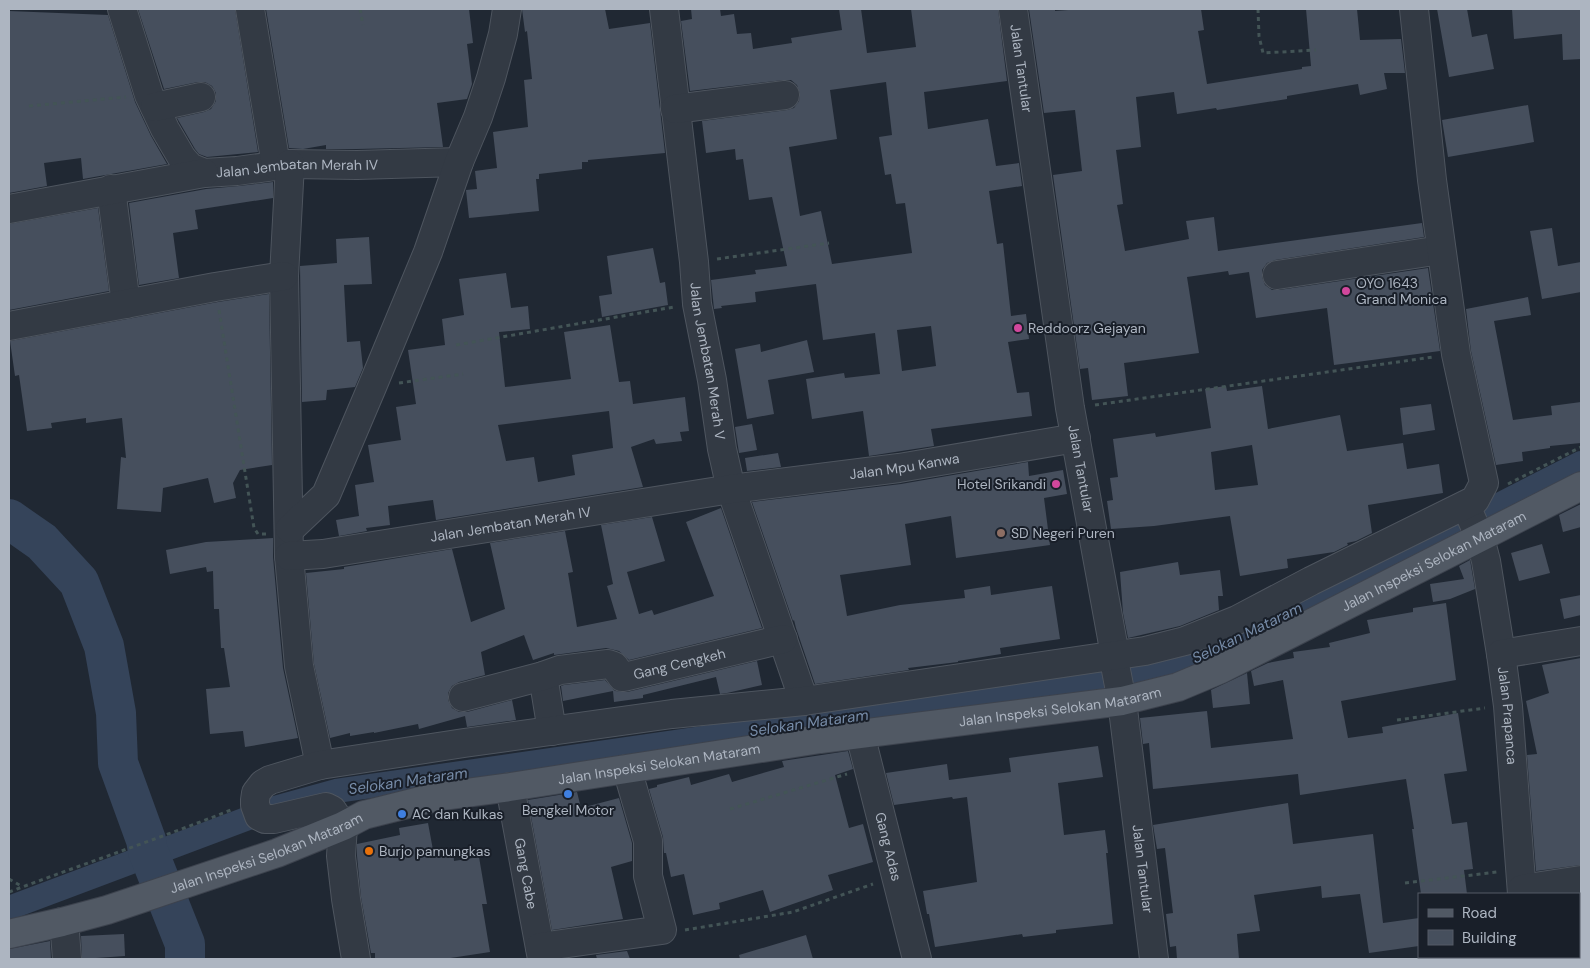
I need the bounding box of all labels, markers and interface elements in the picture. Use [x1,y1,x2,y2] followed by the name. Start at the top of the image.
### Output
[1006,23,1037,114] street label: Jalan Tantular
[215,155,379,181] street label: Jalan Jembatan Merah IV
[1356,274,1447,308] place label: OYO 1643 Grand Monica
[686,282,730,442] street label: Jalan Jembatan Merah V
[1340,285,1352,297] marker: OYO 1643 Grand Monica
[1028,319,1146,337] place label: Reddoorz Gejayan
[1012,322,1024,334] marker: Reddoorz Gejayan
[1064,423,1098,514] street label: Jalan Tantular
[848,449,961,483] street label: Jalan Mpu Kanwa
[957,475,1046,493] place label: Hotel Srikandi
[1050,478,1062,490] marker: Hotel Srikandi
[429,502,593,546] street label: Jalan Jembatan Merah IV
[1338,507,1529,615] street label: Jalan Inspeksi Selokan Mataram
[1011,524,1115,542] place label: SD Negeri Puren
[995,527,1007,539] marker: SD Negeri Puren
[1189,598,1305,668] water label: Selokan Mataram
[631,644,727,683] street label: Gang Cengkeh
[1494,666,1521,765] street label: Jalan Prapanca
[958,683,1163,730] street label: Jalan Inspeksi Selokan Mataram
[748,705,870,741] water label: Selokan Mataram
[557,739,762,788] street label: Jalan Inspeksi Selokan Mataram
[347,763,469,799] water label: Selokan Mataram
[562,788,574,800] marker: Bengkel Motor
[522,801,614,819] place label: Bengkel Motor
[412,805,503,823] place label: AC dan Kulkas
[167,808,366,897] street label: Jalan Inspeksi Selokan Mataram
[396,808,408,820] marker: AC dan Kulkas
[871,810,906,883] street label: Gang Adas
[1128,824,1157,914] street label: Jalan Tantular
[511,836,542,911] street label: Gang Cabe
[379,842,490,860] place label: Burjo pamungkas
[363,845,375,857] marker: Burjo pamungkas
[1418,893,1580,958] legend
[1462,903,1497,923] text: Road
[1462,928,1517,948] text: Building

